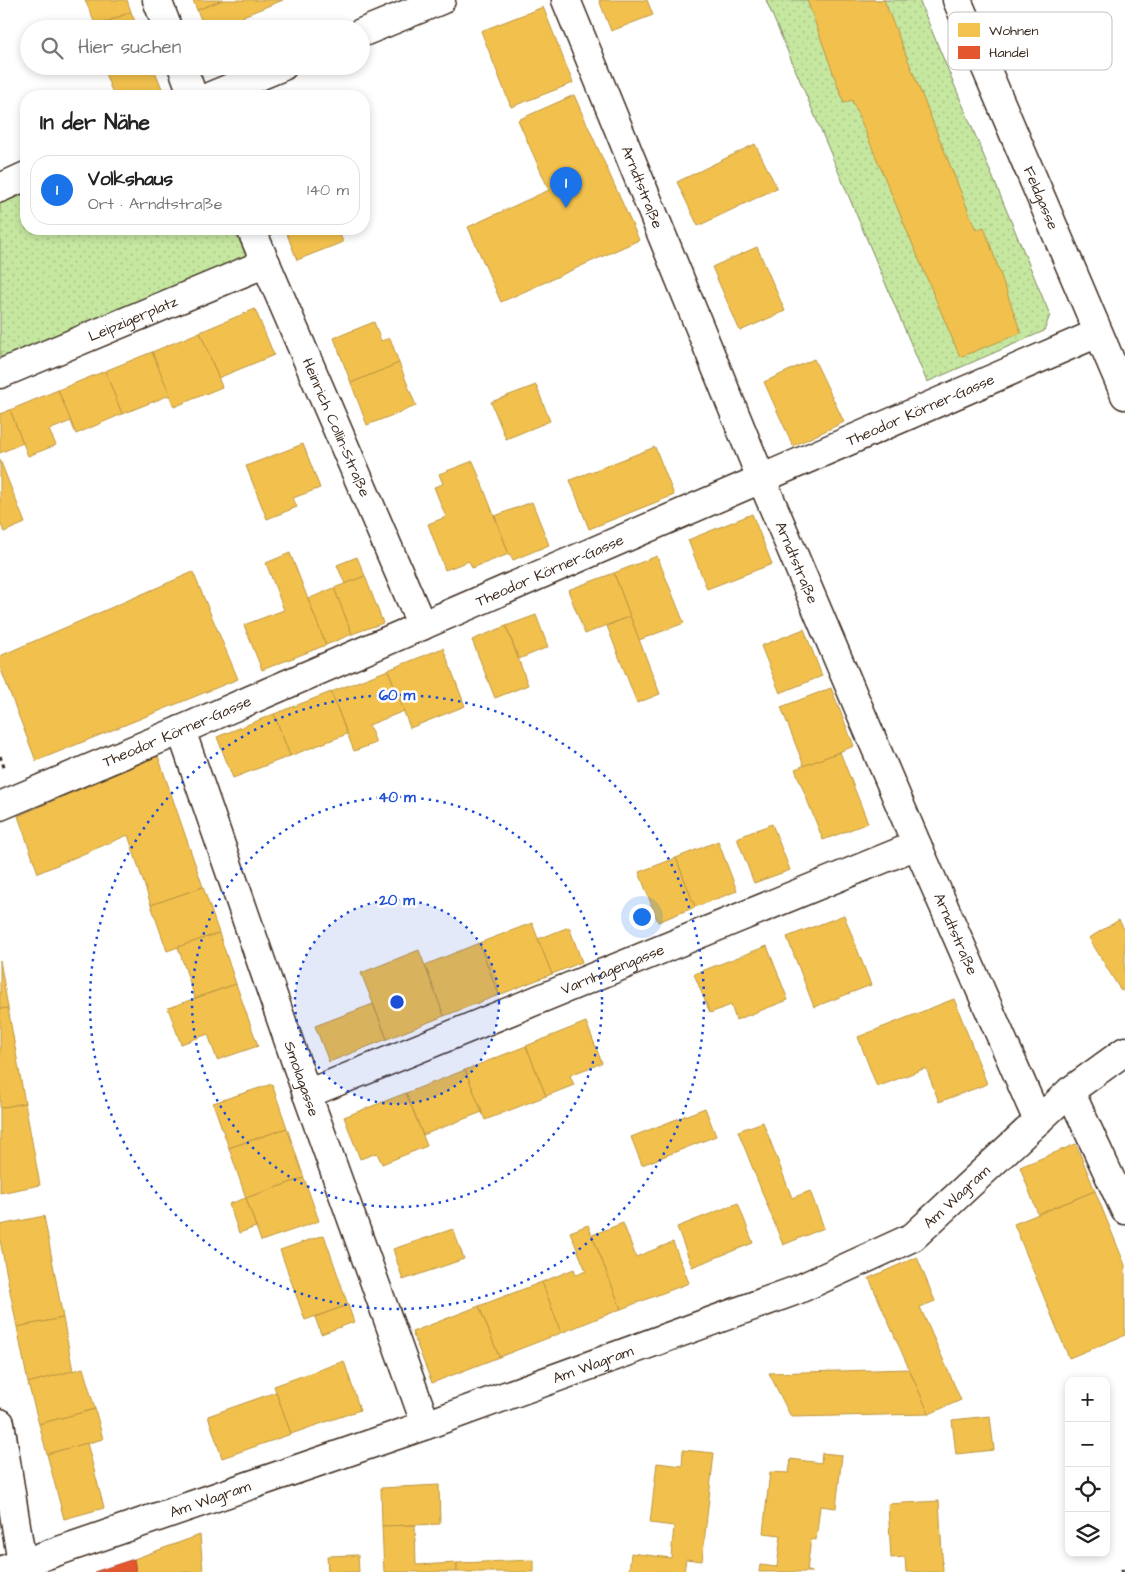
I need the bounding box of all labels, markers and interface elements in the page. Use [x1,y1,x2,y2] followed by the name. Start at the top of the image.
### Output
[948,12,1112,70] legend
[20,20,370,75] search box
[989,21,1039,41] text: Wohnen
[38,34,66,62] icon: search
[78,34,181,61] text: Hier suchen
[989,43,1029,63] text: Handel
[40,108,150,137] text: In der Nähe
[616,143,668,232] street label: Arndtstraße
[1018,163,1063,233] street label: Feldgasse
[88,166,173,193] text: Volkshaus
[550,167,582,208] pin: 1
[56,179,58,201] text: 1
[307,179,349,201] text: 140 m
[88,193,222,215] text: Ort · Arndtstraße
[85,291,181,347] street label: Leipzigerplatz
[297,355,375,500] street label: Heinrich Collin-Straße
[843,369,998,452] street label: Theodor Körner-Gasse
[770,518,823,607] street label: Arndtstraße
[473,530,627,612] street label: Theodor Körner-Gasse
[379,685,416,706] text: 60 m
[100,691,255,773] street label: Theodor Körner-Gasse
[378,787,416,808] text: 40 m
[378,890,415,911] text: 20 m
[928,890,983,978] street label: Arndtstraße
[629,904,655,930] your location
[558,939,668,1000] street label: Varnhagengasse
[388,993,406,1011] centre of rings
[278,1038,324,1119] street label: Smolagasse
[919,1160,995,1233] street label: Am Wagram
[550,1340,637,1389] street label: Am Wagram
[1065,1377,1110,1557] map controls
[1065,1377,1110,1422] button: +
[1065,1422,1110,1467] button: −
[1065,1467,1110,1512] button: locate
[167,1476,254,1523] street label: Am Wagram
[1065,1512,1110,1557] button: layers

